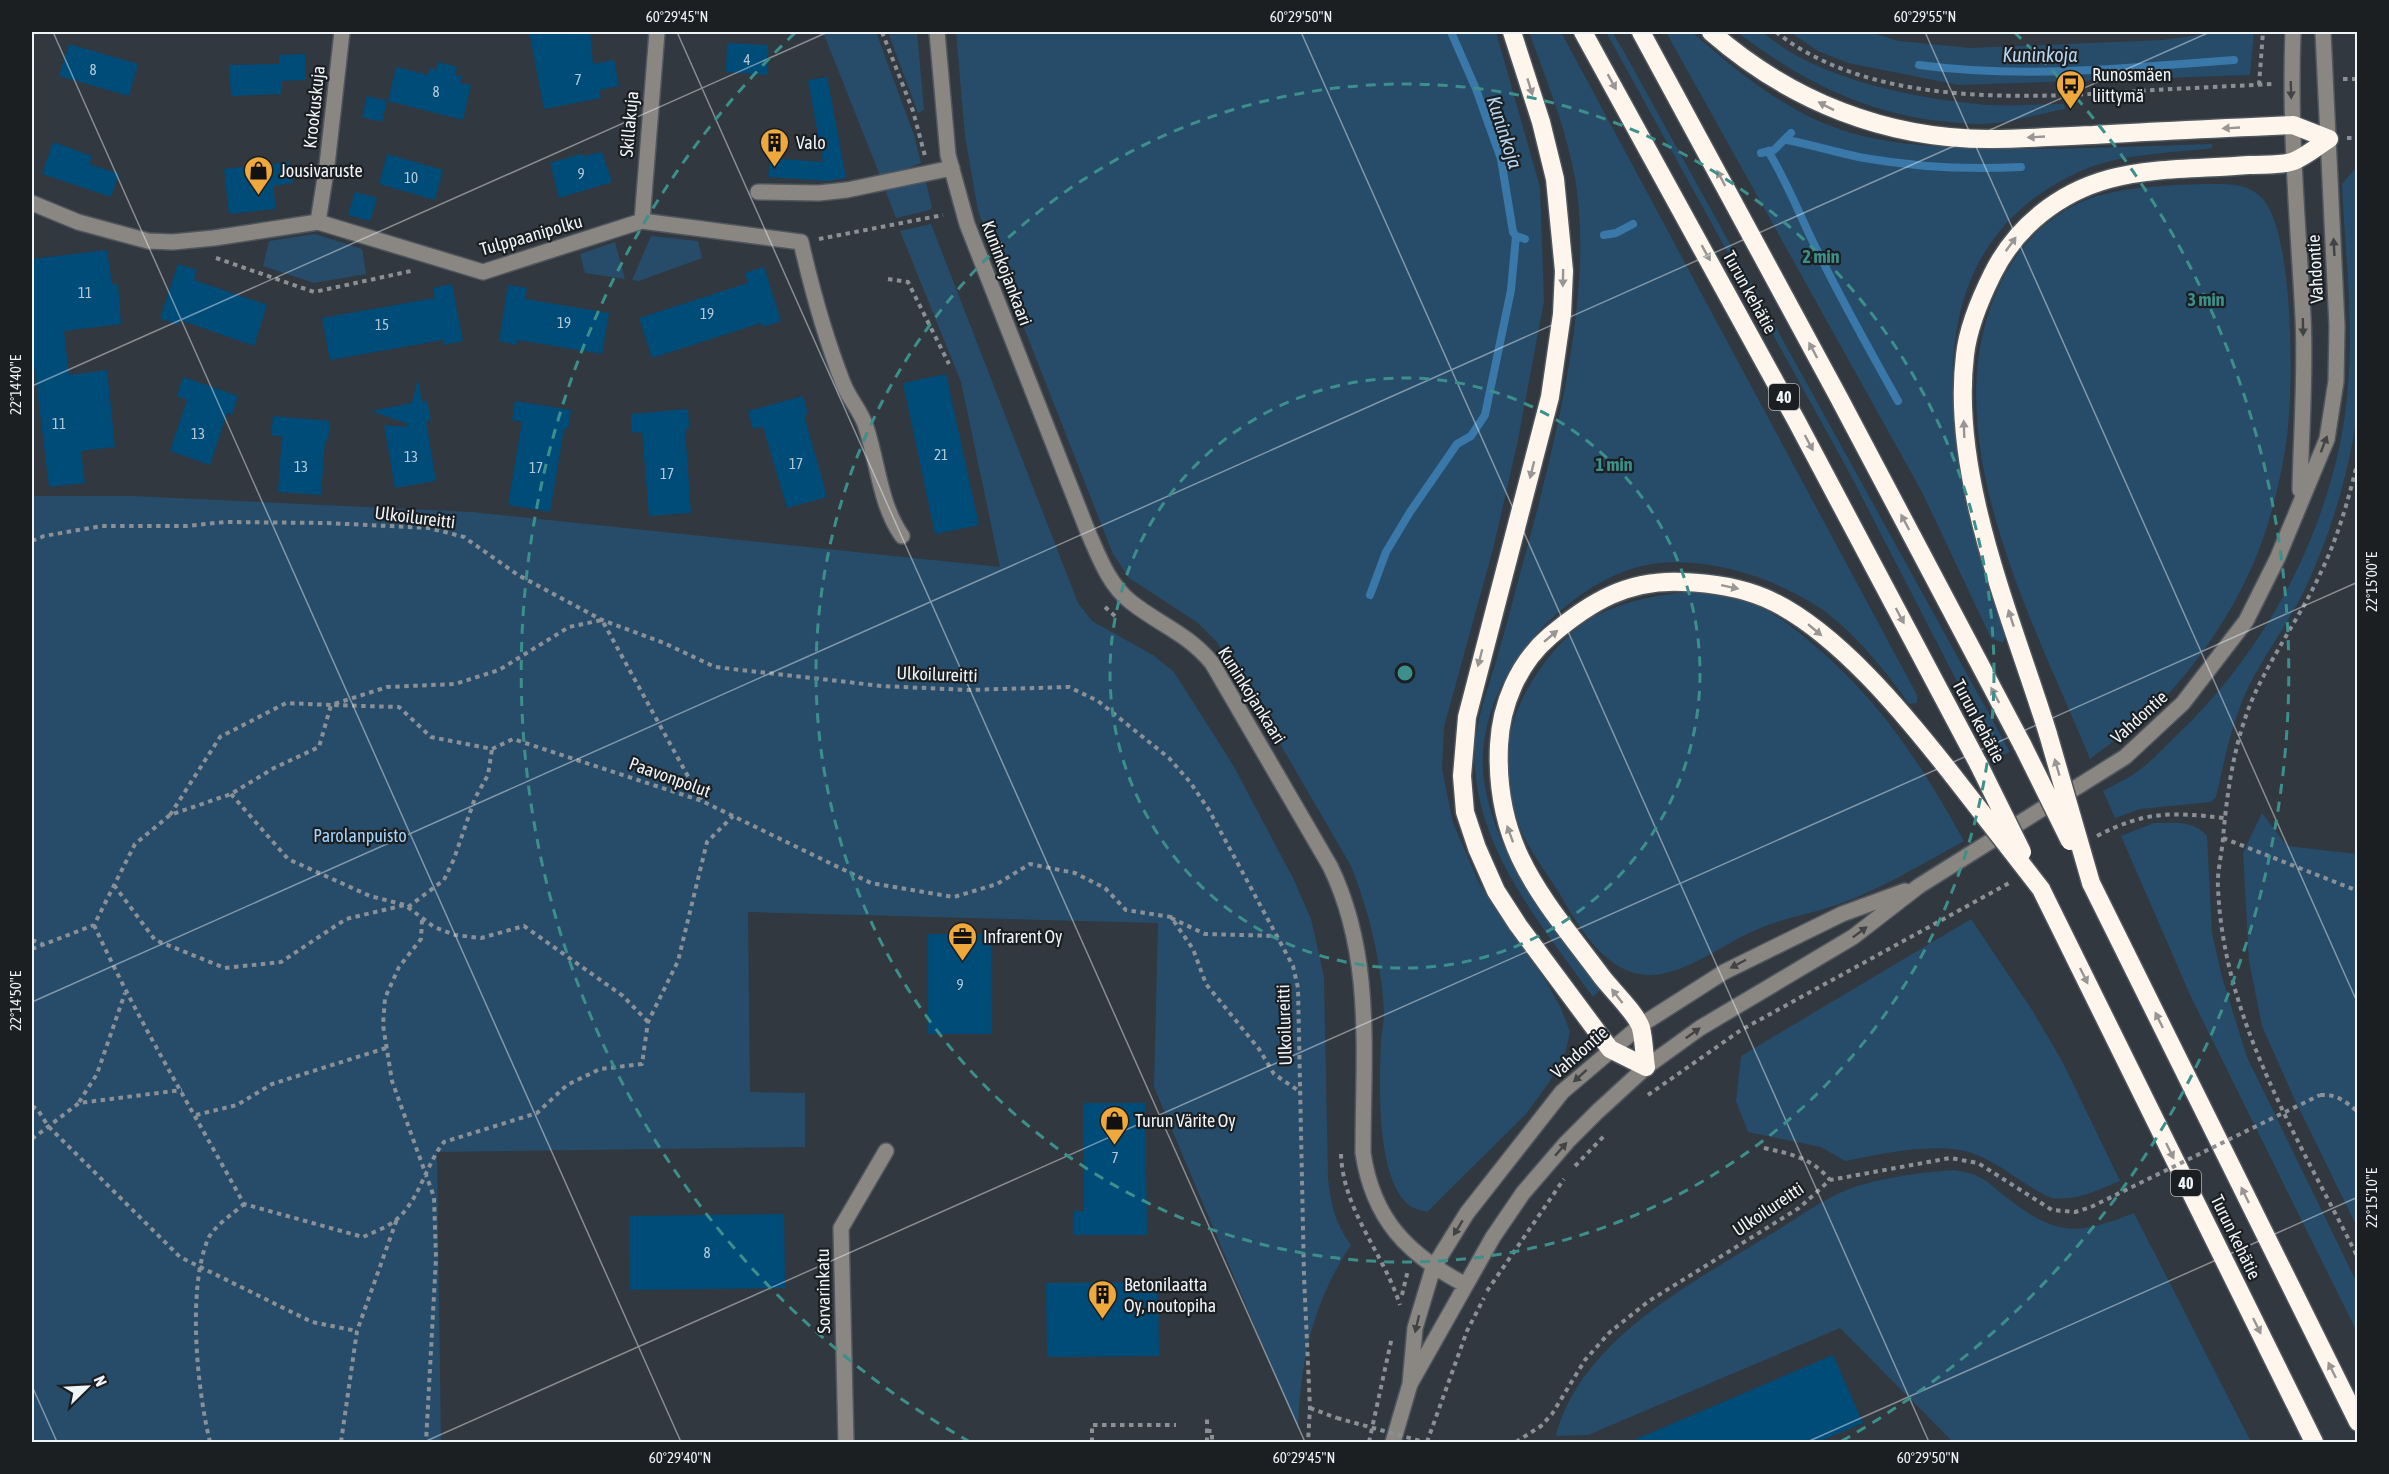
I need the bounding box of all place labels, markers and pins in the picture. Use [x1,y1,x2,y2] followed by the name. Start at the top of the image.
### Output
[2092,64,2171,106] place label: Runosmäen liittymä
[2055,68,2087,110] bus stop icon: Runosmäen liittymä
[759,126,791,168] building icon: Valo
[796,132,826,153] place label: Valo
[243,154,275,196] shop icon: Jousivaruste
[280,160,363,181] place label: Jousivaruste
[1395,663,1415,683] centre of rings
[946,920,978,962] office icon: Infrarent Oy
[983,926,1062,947] place label: Infrarent Oy
[1098,1104,1130,1146] shop icon: Turun Värite Oy
[1135,1110,1236,1131] place label: Turun Värite Oy
[1124,1274,1216,1316] place label: Betonilaatta Oy, noutopiha
[1087,1278,1119,1320] building icon: Betonilaatta Oy, noutopiha

